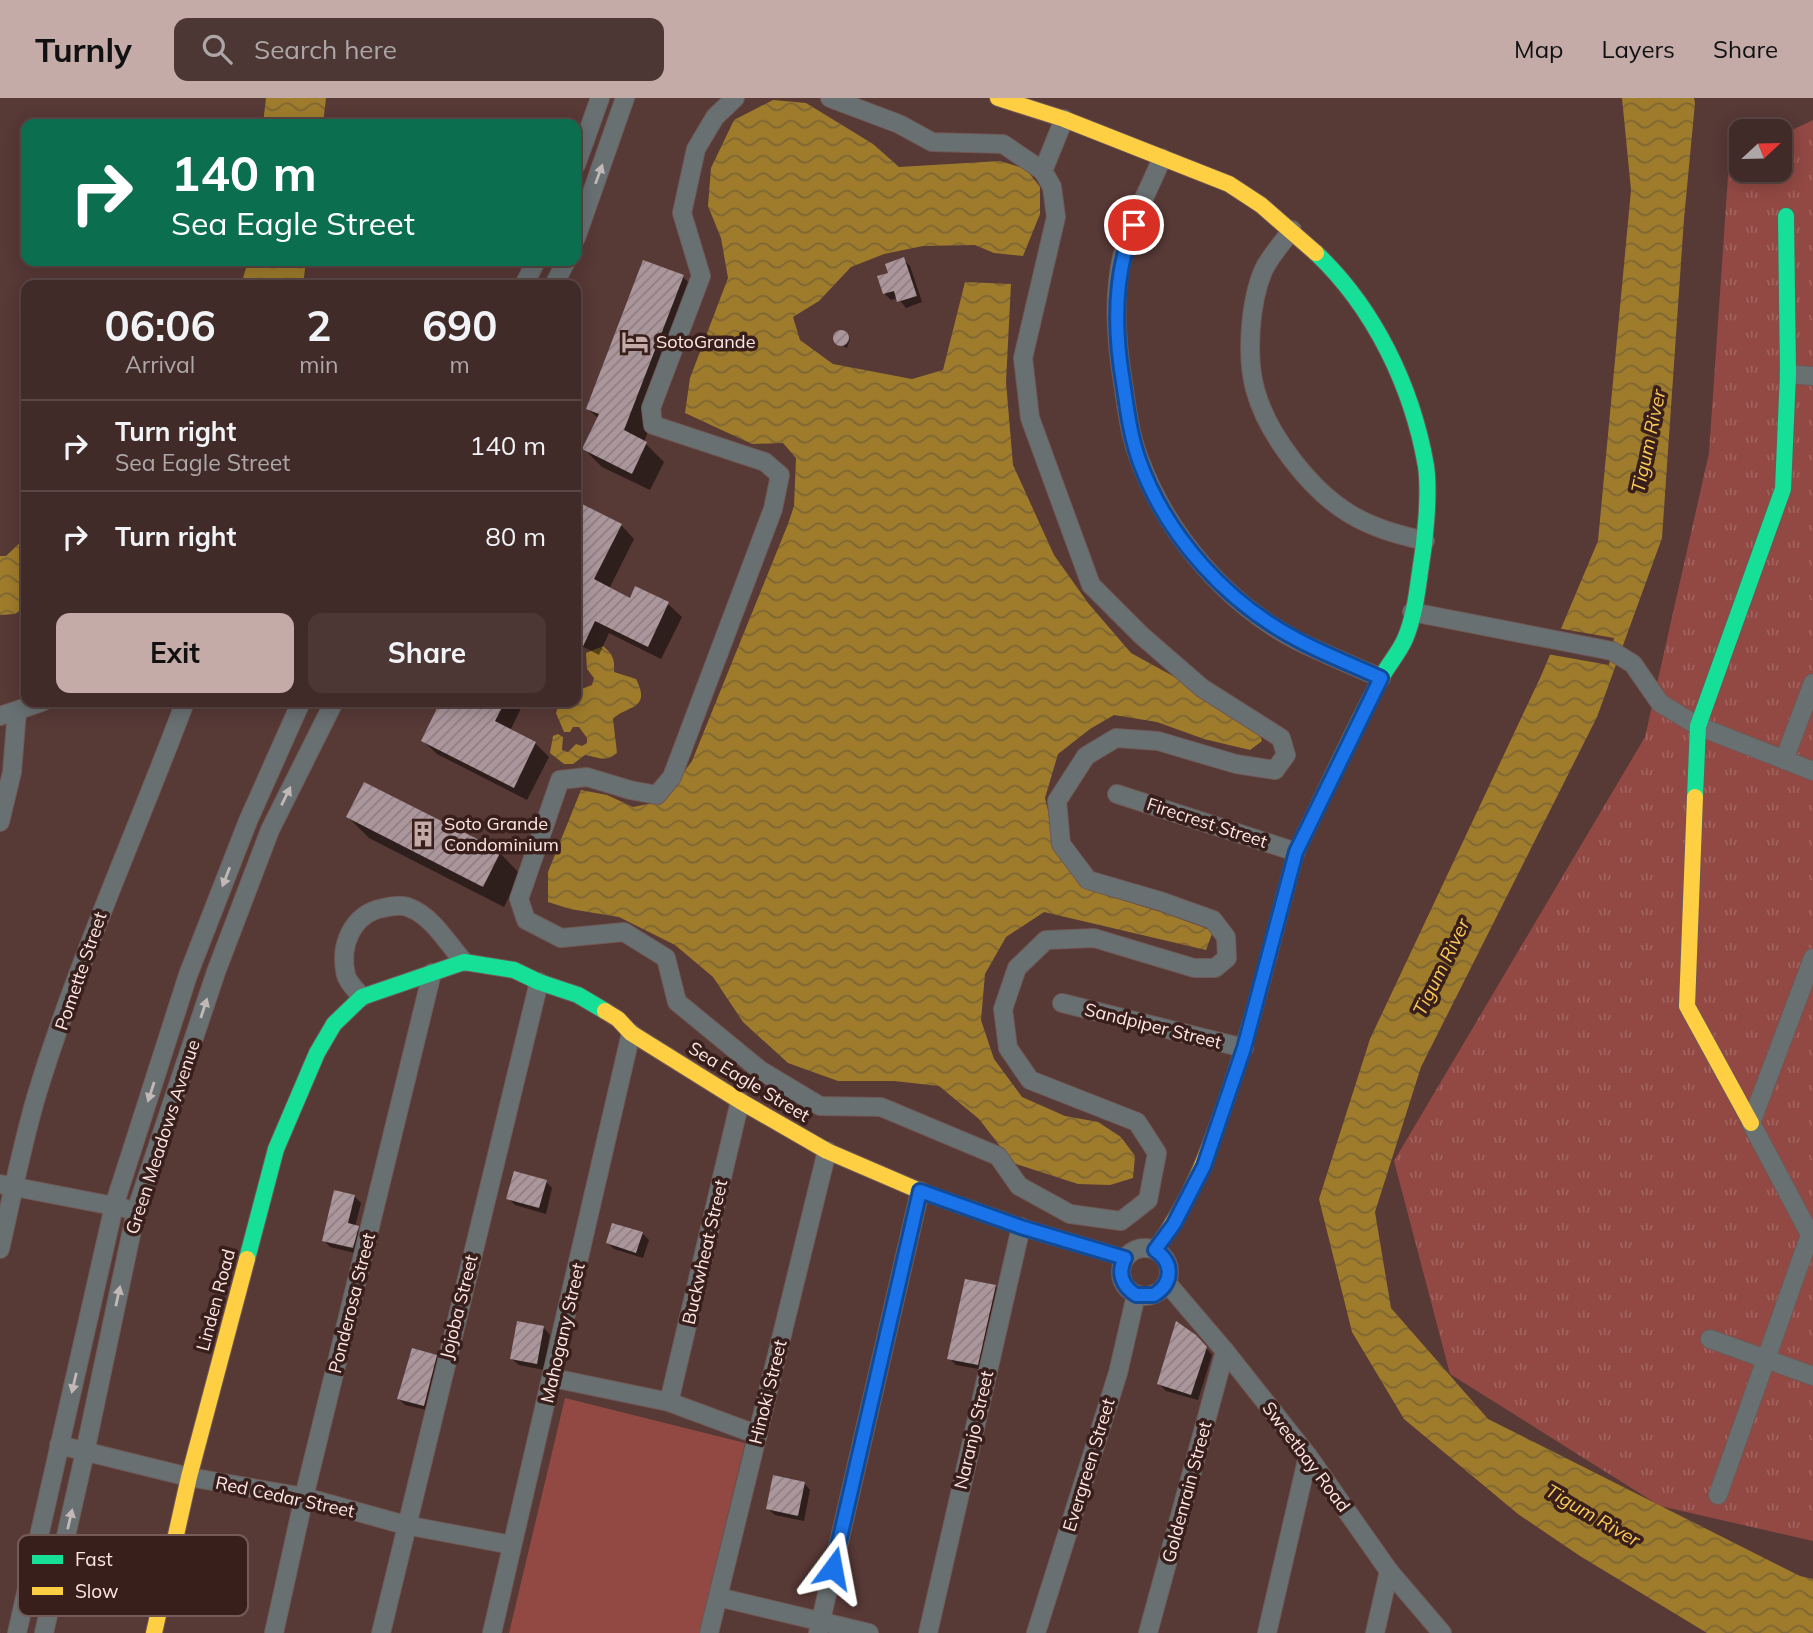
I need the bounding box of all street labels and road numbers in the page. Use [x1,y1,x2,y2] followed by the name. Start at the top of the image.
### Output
[1144,792,1270,853] street label: Firecrest Street
[50,909,112,1033] street label: Pomette Street
[1082,997,1224,1054] street label: Sandpiper Street
[685,1036,814,1127] street label: Sea Eagle Street
[120,1037,205,1237] street label: Green Meadows Avenue
[677,1177,732,1327] street label: Buckwheat Street
[323,1230,380,1375] street label: Ponderosa Street
[191,1246,240,1353] street label: Linden Road
[434,1252,483,1361] street label: Jojoba Street
[535,1261,590,1405] street label: Mahogany Street
[743,1337,792,1447] street label: Hinoki Street
[949,1368,998,1491] street label: Naranjo Street
[1057,1396,1120,1534] street label: Evergreen Street
[1257,1397,1355,1516] street label: Sweetbay Road
[1157,1419,1216,1565] street label: Goldenrain Street
[213,1471,357,1522] street label: Red Cedar Street

